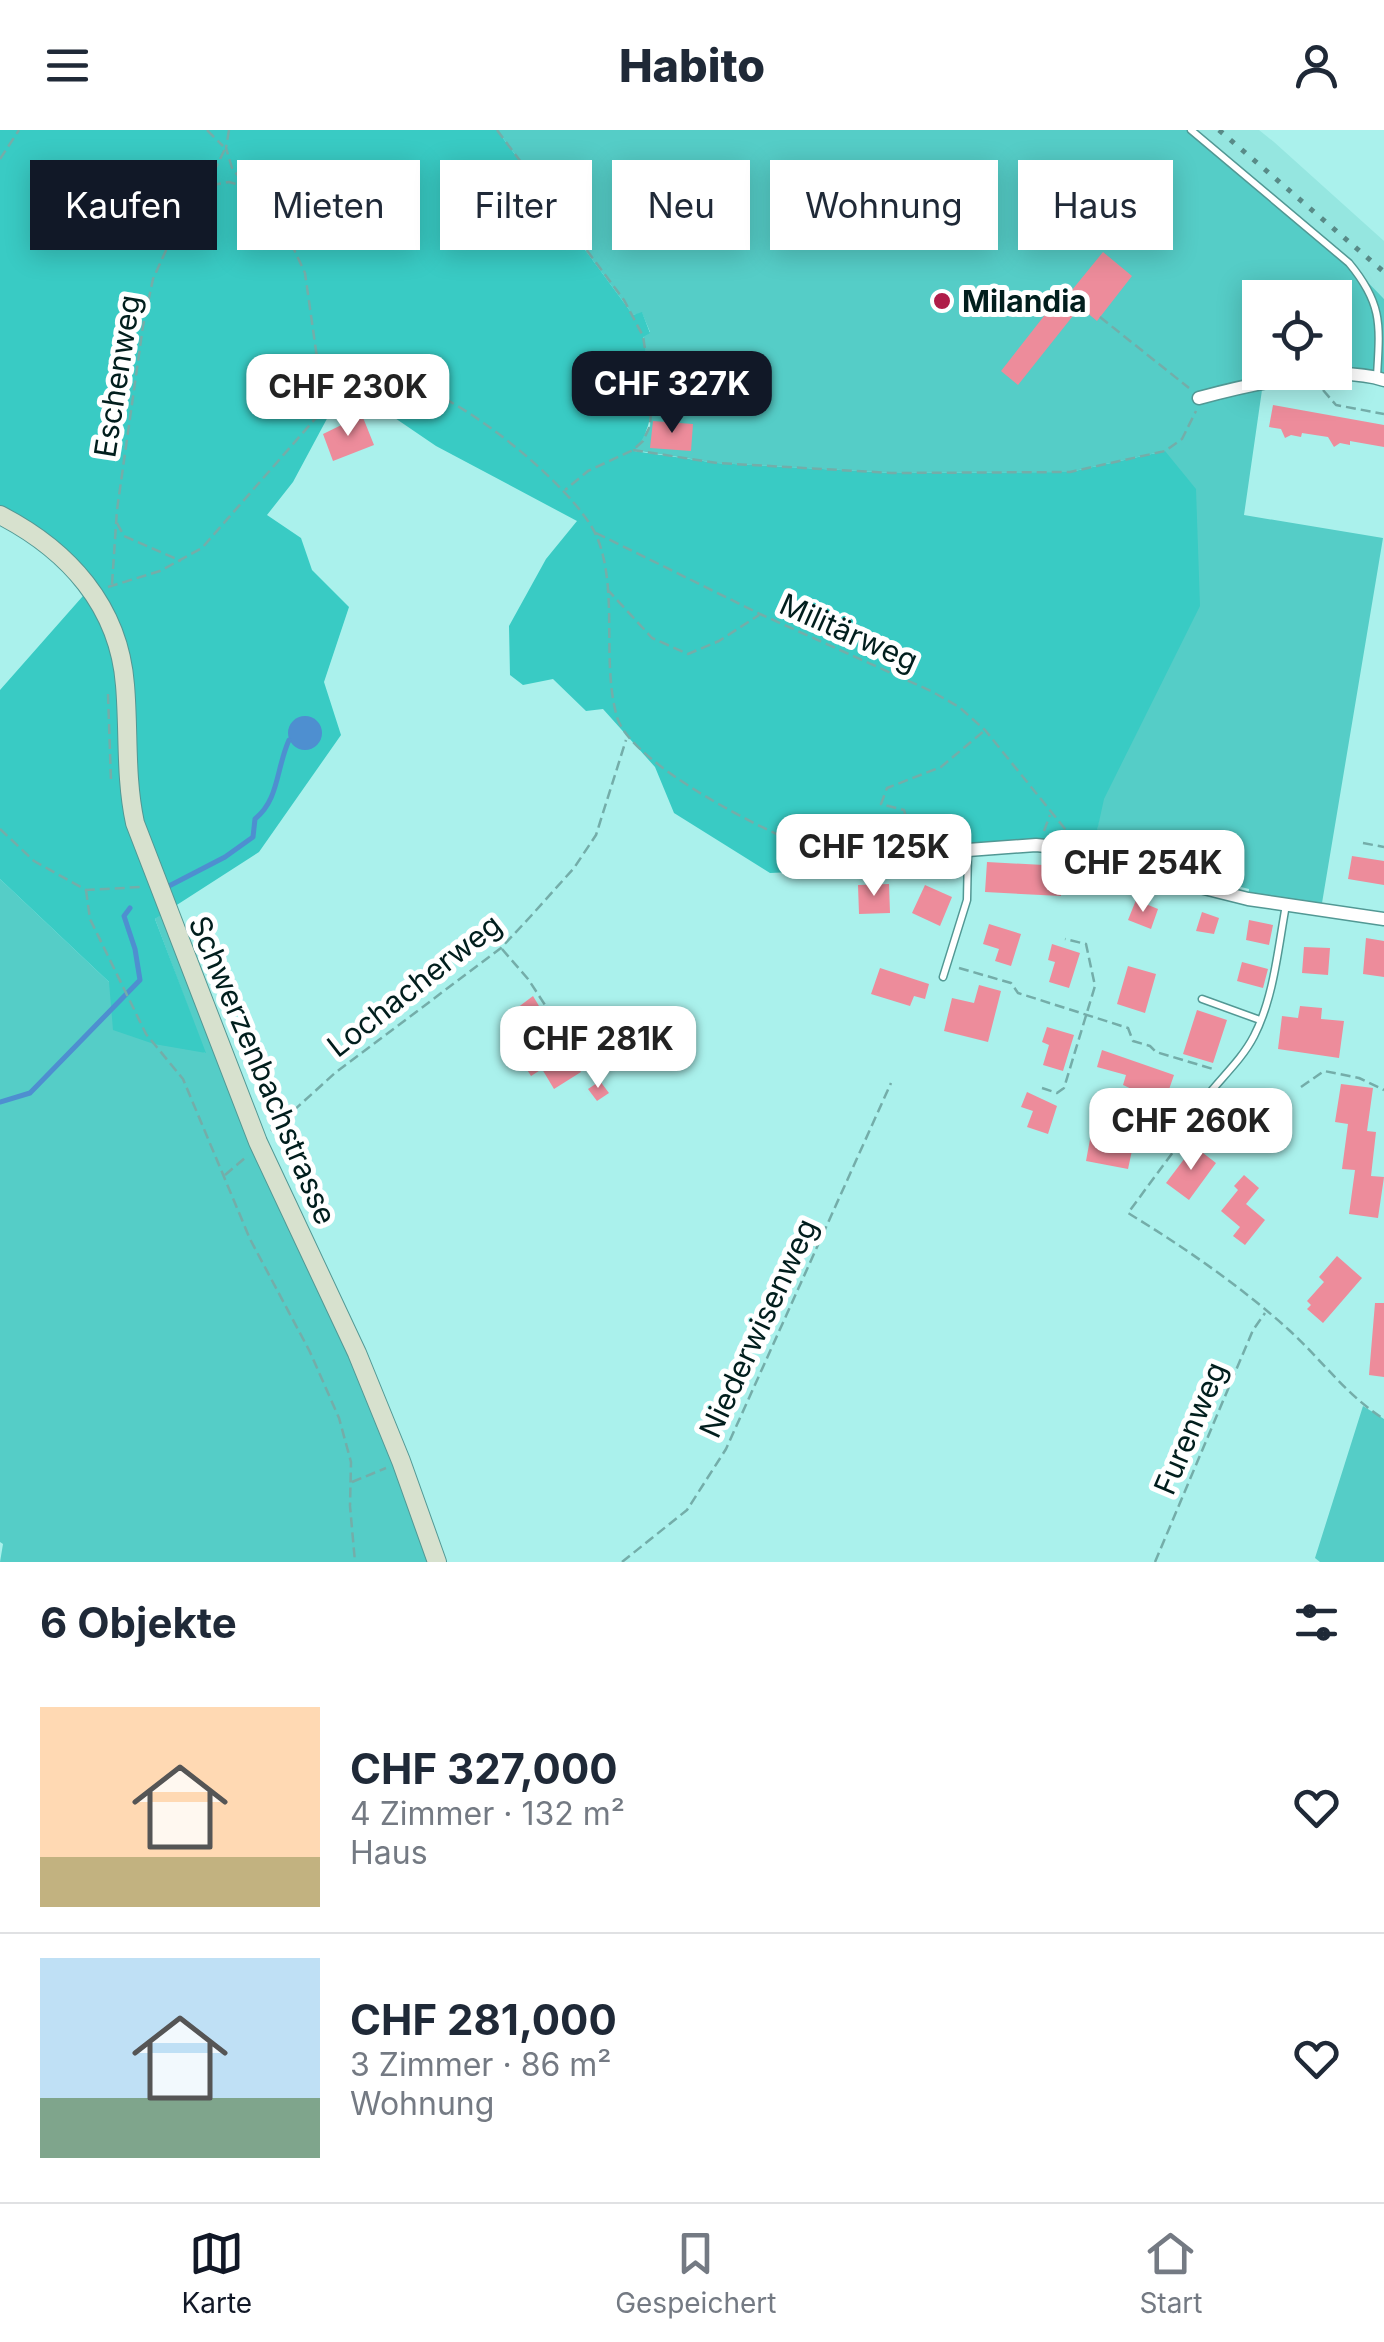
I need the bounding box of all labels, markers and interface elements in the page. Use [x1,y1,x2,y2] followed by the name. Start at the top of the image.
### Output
[40,38,95,93] icon: menu
[619,38,765,93] text: Habito
[1289,38,1344,93] icon: person
[30,160,217,250] chip: Kaufen
[237,160,420,250] chip: Mieten
[440,160,592,250] chip: Filter
[612,160,750,250] chip: Neu
[770,160,998,250] chip: Wohnung
[1018,160,1173,250] chip: Haus
[1242,280,1352,390] map controls
[1242,280,1352,390] button: locate
[962,283,1087,319] place label: Milandia
[931,290,953,312] marker: Milandia
[86,292,148,460] street label: Eschenweg
[569,351,775,436] pin: CHF 327K
[245,354,451,439] pin: CHF 230K
[594,364,750,403] text: CHF 327K
[268,367,428,406] text: CHF 230K
[774,586,924,678] street label: Militärweg
[771,814,977,899] pin: CHF 125K
[798,827,950,866] text: CHF 125K
[1040,830,1246,915] pin: CHF 254K
[1063,843,1223,882] text: CHF 254K
[320,906,508,1064] street label: Lochacherweg
[182,910,344,1230] street label: Schwerzenbachstrasse
[495,1006,701,1091] pin: CHF 281K
[522,1019,674,1058] text: CHF 281K
[1088,1088,1294,1173] pin: CHF 260K
[1111,1101,1271,1140] text: CHF 260K
[691,1213,825,1443] street label: Niederwisenweg
[1146,1356,1234,1500] street label: Furenweg
[1289,1595,1344,1650] icon: filters
[40,1597,237,1648] text: 6 Objekte
[350,1743,618,1794] text: CHF 327,000
[120,1747,240,1867] icon: home
[1289,1780,1344,1835] icon: heart
[350,1794,625,1833] text: 4 Zimmer · 132 m²
[350,1833,428,1872] text: Haus
[350,1994,617,2045] text: CHF 281,000
[120,1998,240,2118] icon: home
[1289,2031,1344,2086] icon: heart
[350,2045,611,2084] text: 3 Zimmer · 86 m²
[350,2084,494,2123] text: Wohnung
[181,2226,252,2320] tab: Karte
[615,2226,776,2320] tab: Gespeichert
[1139,2226,1203,2320] tab: Start

